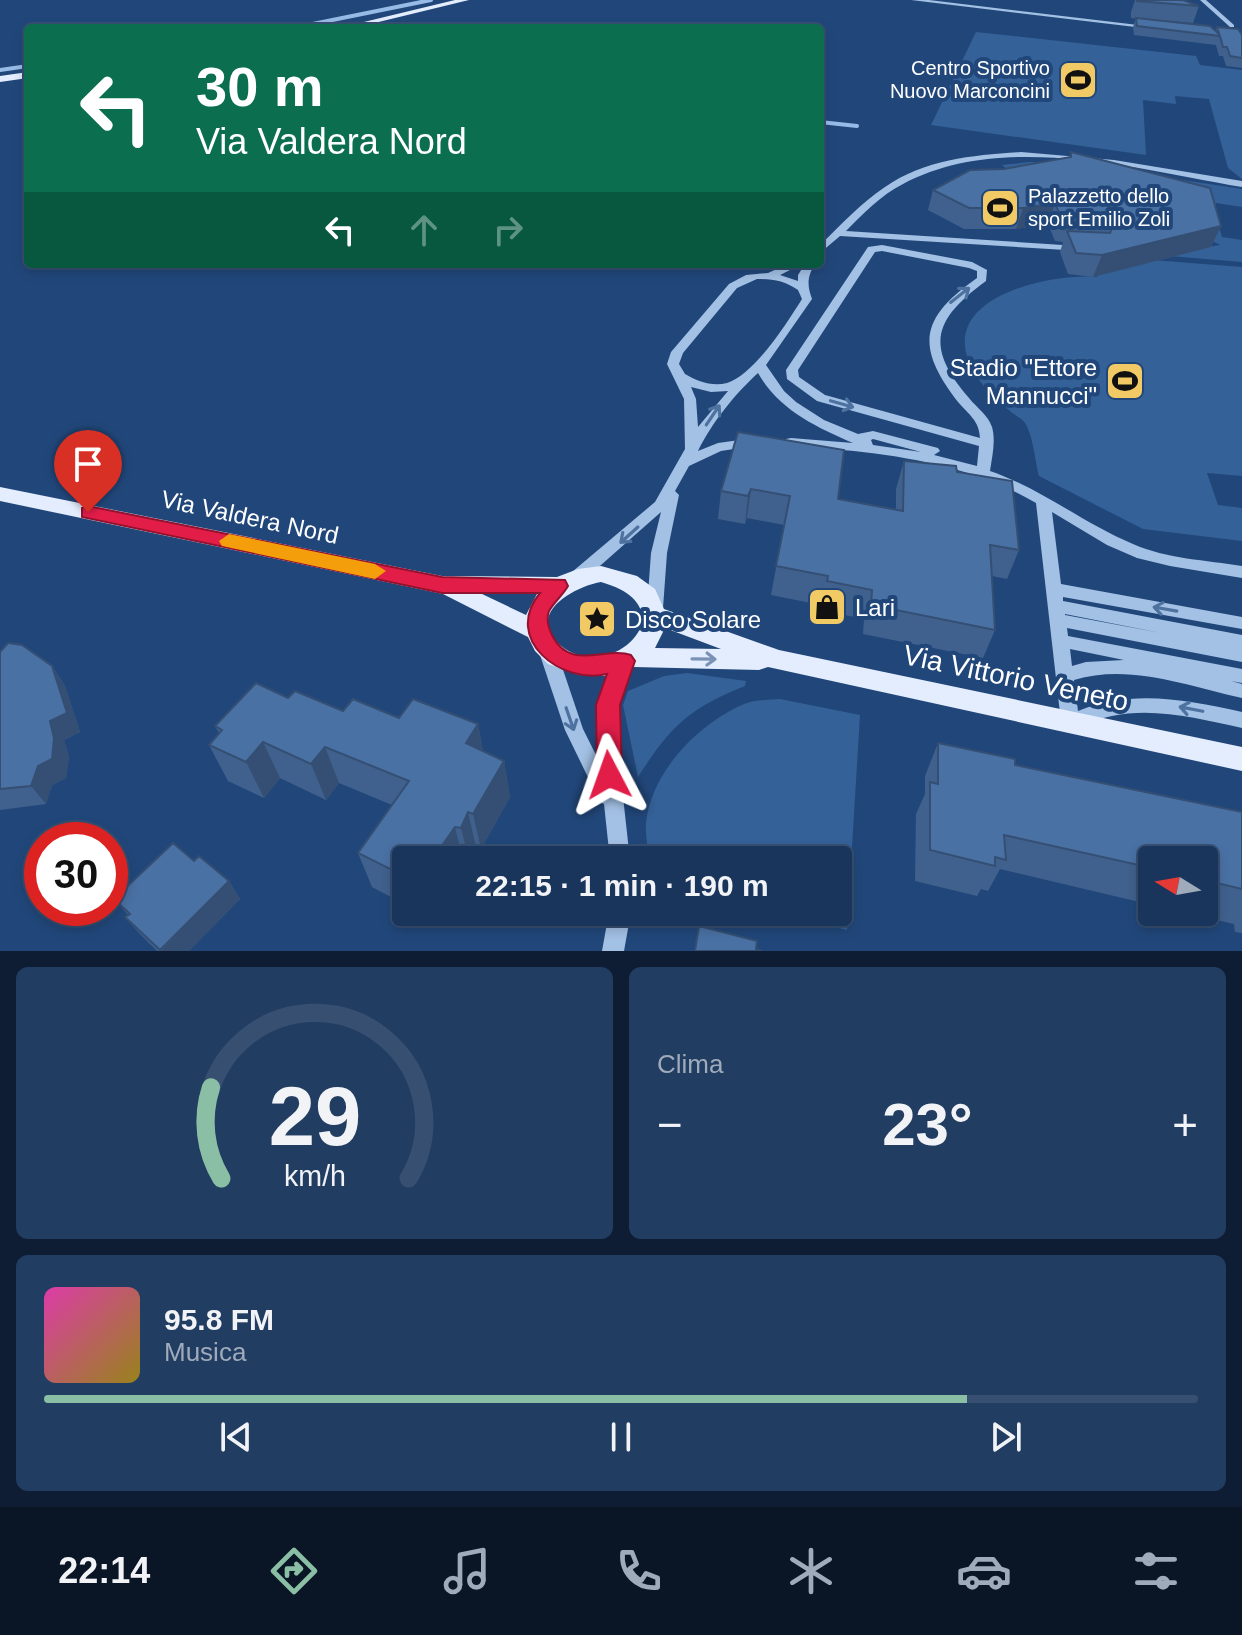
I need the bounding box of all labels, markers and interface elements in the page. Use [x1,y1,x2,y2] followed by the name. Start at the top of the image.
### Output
[196,55,324,118] text: 30 m
[64,56,168,160] icon: left
[890,57,1050,102] place label: Centro Sportivo Nuovo Marconcini
[1057,59,1099,101] sports icon: Centro Sportivo Nuovo Marconcini
[196,121,467,162] text: Via Valdera Nord
[1028,185,1170,230] place label: Palazzetto dello sport Emilio Zoli
[979,187,1021,229] sports icon: Palazzetto dello sport Emilio Zoli
[318,208,362,252] icon: left
[402,208,446,252] icon: ahead
[486,208,530,252] icon: right
[949,286,970,304] one-way arrow
[950,354,1097,409] place label: Stadio "Ettore Mannucci"
[1104,360,1146,402] sports icon: Stadio "Ettore Mannucci"
[829,397,855,412] one-way arrow
[704,405,721,427] one-way arrow
[54,430,122,512] pin
[66,442,110,486] icon: arrive
[159,485,341,549] street label: Via Valdera Nord
[620,526,640,544] one-way arrow
[806,586,848,628] shop icon: Lari
[855,594,895,621] place label: Lari
[576,598,618,640] place icon: Disco Solare
[1153,601,1178,616] one-way arrow
[625,606,761,633] place label: Disco Solare
[901,639,1131,717] street label: Via Vittorio Veneto
[690,651,717,667] one-way arrow
[1179,701,1204,716] one-way arrow
[564,706,579,731] one-way arrow
[567,733,651,817] position arrow
[24,822,128,926] speed limit sign: 30
[1138,846,1218,926] north arrow
[1138,846,1218,926] map controls
[475,869,769,902] text: 22:15 · 1 min · 190 m
[657,1049,723,1079] text: Clima
[268,1070,361,1163] text: 29
[882,1091,973,1158] text: 23°
[657,1100,683,1149] text: −
[1172,1100,1198,1149] text: +
[284,1160,345,1192] text: km/h
[164,1303,274,1336] text: 95.8 FM
[164,1337,246,1367] text: Musica
[214,1415,258,1459] icon: previous
[599,1415,643,1459] icon: pause
[984,1415,1028,1459] icon: next
[266,1543,322,1599] icon: directions
[439,1543,495,1599] icon: music
[611,1543,667,1599] icon: phone
[783,1543,839,1599] icon: climate
[956,1543,1012,1599] icon: car
[1128,1543,1184,1599] icon: filters
[58,1550,150,1591] text: 22:14

